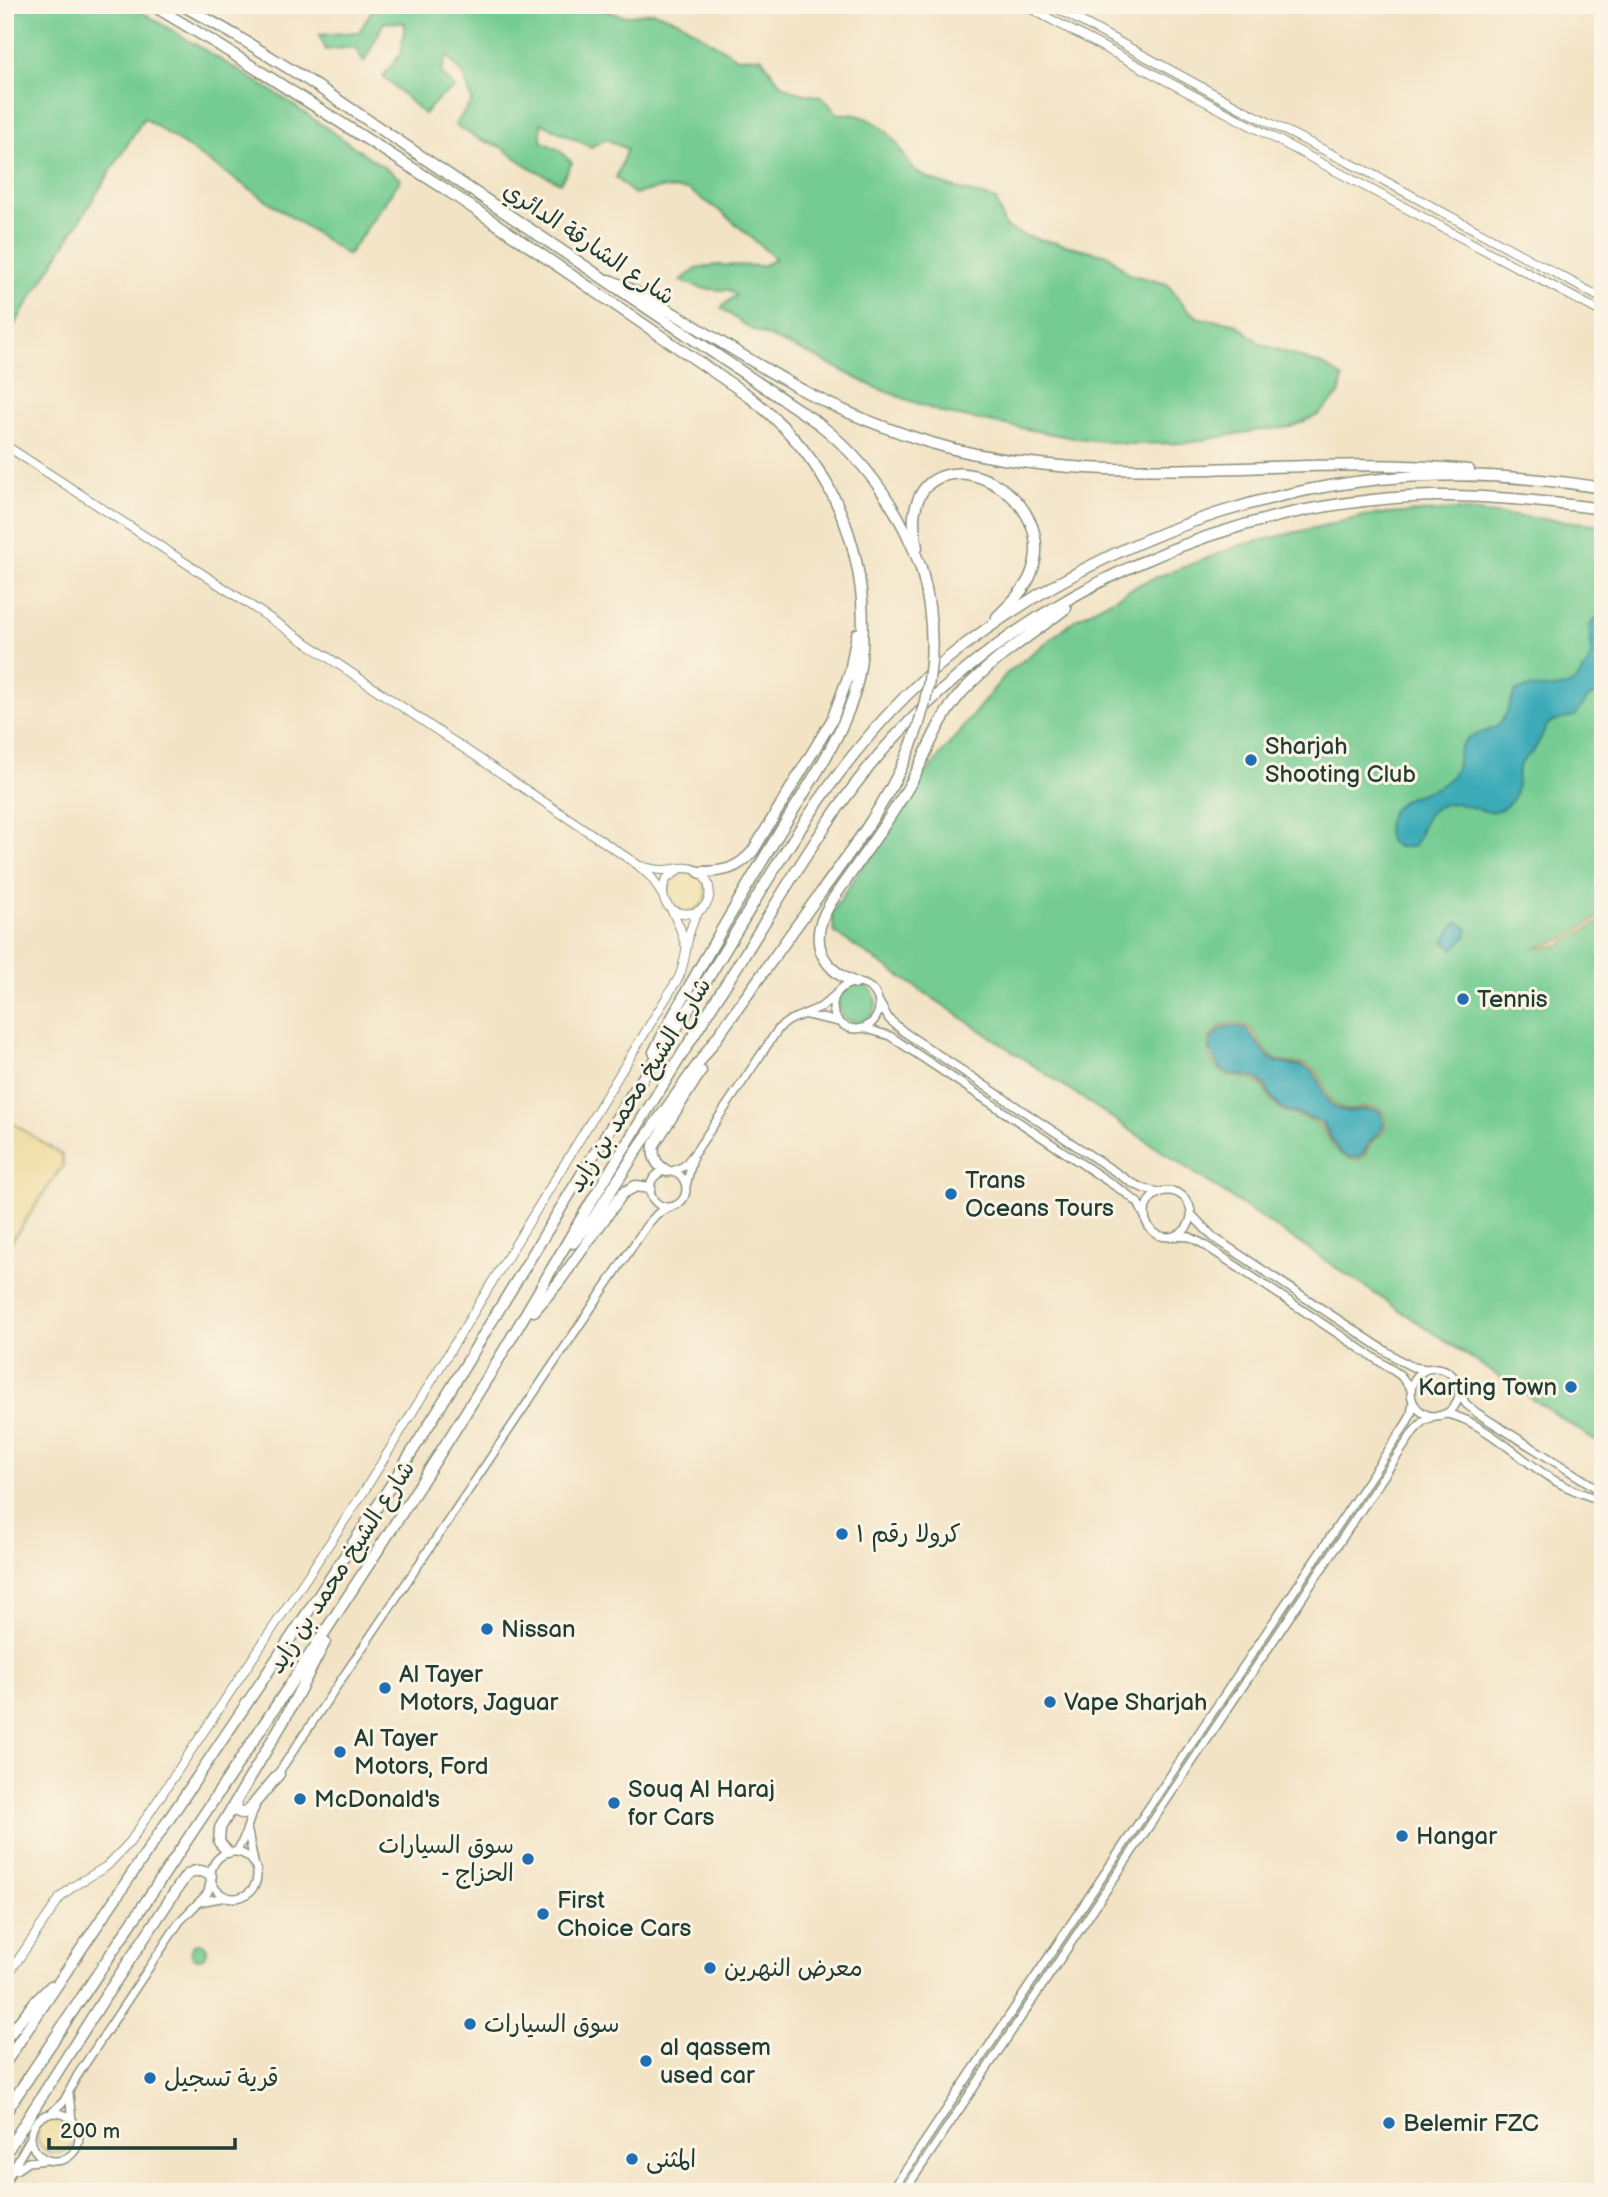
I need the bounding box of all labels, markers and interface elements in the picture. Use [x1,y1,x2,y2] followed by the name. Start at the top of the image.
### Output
[496,175,680,313] street label: شارع الشارقة الدائري
[1265,732,1416,789] place label: Sharjah Shooting Club
[1243,752,1259,768] marker: Sharjah Shooting Club
[561,972,719,1199] street label: شارع الشيخ محمد بن زايد
[1477,985,1548,1014] place label: Tennis
[1455,991,1471,1007] marker: Tennis
[965,1166,1114,1223] place label: Trans Oceans Tours
[943,1186,959,1202] marker: Trans Oceans Tours
[1418,1373,1557,1402] place label: Karting Town
[1563,1379,1579,1395] marker: Karting Town
[262,1455,423,1680] street label: شارع الشيخ محمد بن زايد
[856,1520,961,1552] place label: كرولا رقم ١
[834,1526,850,1542] marker: كرولا رقم ١
[501,1615,576,1644] place label: Nissan
[479,1621,495,1637] marker: Nissan
[399,1660,559,1717] place label: Al Tayer Motors, Jaguar
[377,1680,393,1696] marker: Al Tayer Motors, Jaguar
[1064,1688,1207,1717] place label: Vape Sharjah
[1042,1694,1058,1710] marker: Vape Sharjah
[354,1724,489,1781] place label: Al Tayer Motors, Ford
[332,1744,348,1760] marker: Al Tayer Motors, Ford
[628,1775,775,1832] place label: Souq Al Haraj for Cars
[314,1785,440,1814] place label: McDonald's
[292,1791,308,1807] marker: McDonald's
[606,1795,622,1811] marker: Souq Al Haraj for Cars
[1416,1822,1497,1851] place label: Hangar
[1394,1828,1410,1844] marker: Hangar
[378,1831,514,1889] place label: سوق السيارات - الحزاج
[520,1851,536,1867] marker: سوق السيارات - الحزاج
[557,1886,691,1943] place label: First Choice Cars
[535,1906,551,1922] marker: First Choice Cars
[724,1954,863,1983] place label: معرض النهرين
[702,1960,718,1976] marker: معرض النهرين
[484,2010,620,2039] place label: سوق السيارات
[462,2016,478,2032] marker: سوق السيارات
[660,2033,771,2090] place label: al qassem used car
[638,2053,654,2069] marker: al qassem used car
[164,2064,279,2093] place label: قرية تسجيل
[142,2070,158,2086] marker: قرية تسجيل
[49,2106,234,2150] scale bar
[1403,2109,1539,2138] place label: Belemir FZC
[1381,2115,1397,2131] marker: Belemir FZC
[60,2119,120,2144] text: 200 m
[646,2145,696,2174] place label: المثنى
[624,2151,640,2167] marker: المثنى

